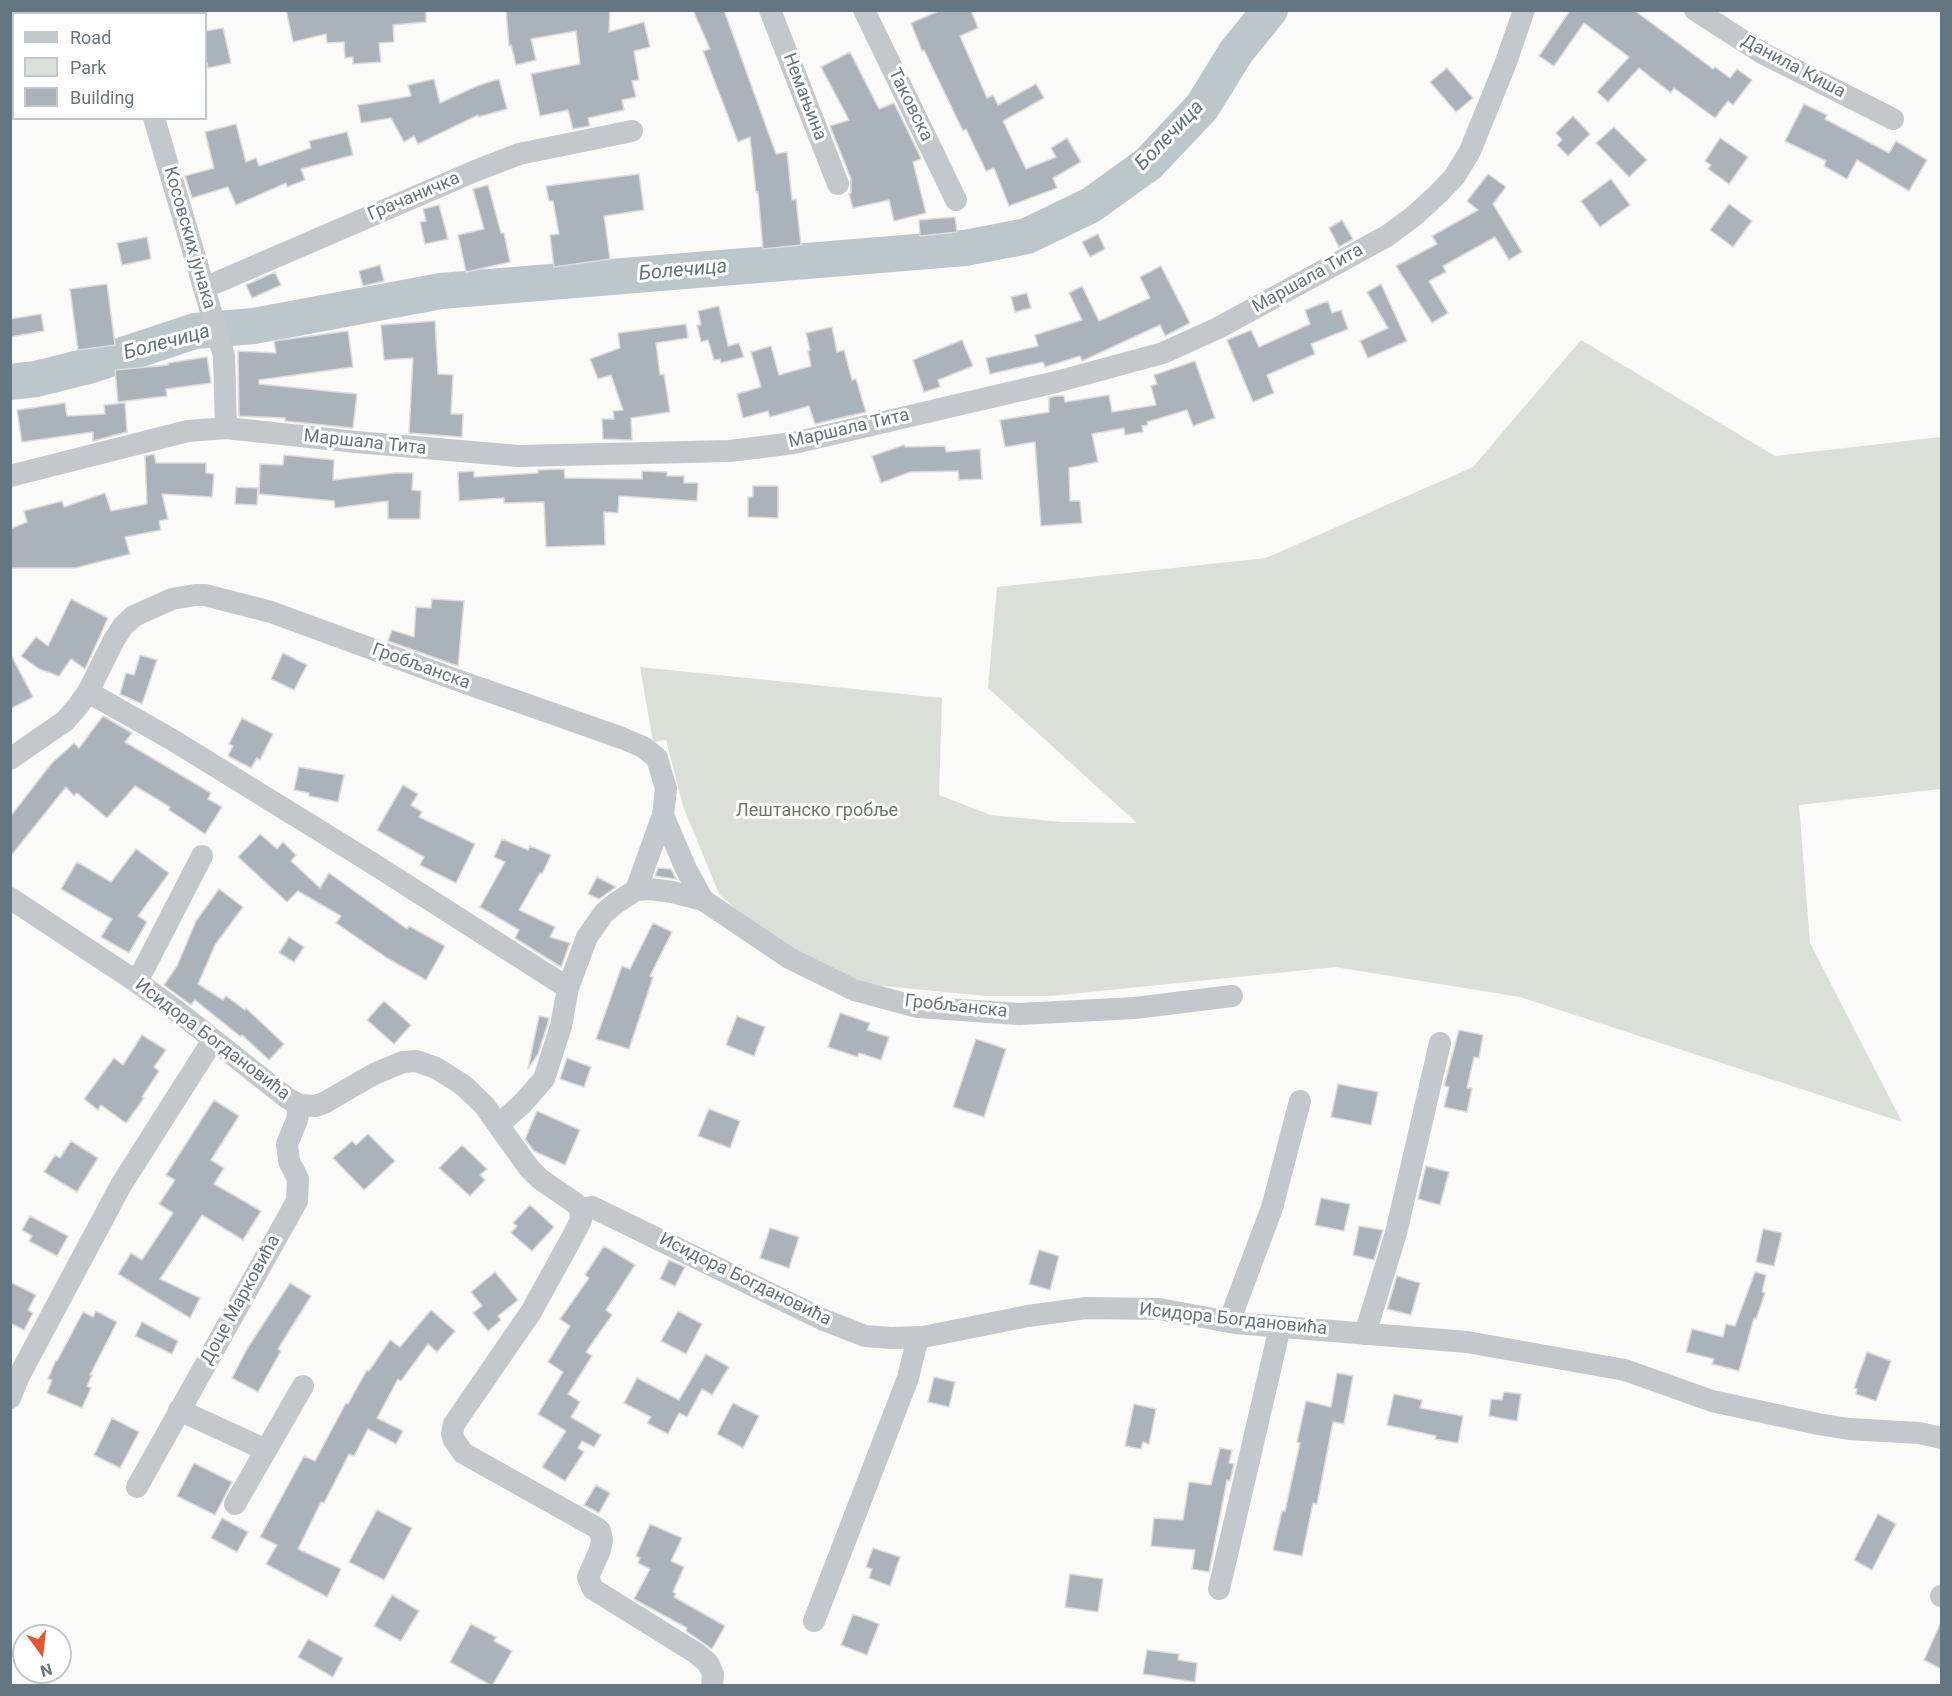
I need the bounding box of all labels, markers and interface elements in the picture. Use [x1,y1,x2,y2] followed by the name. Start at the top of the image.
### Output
[12,12,207,120] legend
[70,27,111,48] text: Road
[1737,31,1849,103] street label: Данила Киша
[778,50,830,144] street label: Немањина
[70,57,106,78] text: Park
[883,65,937,145] street label: Таковска
[70,87,134,108] text: Building
[1131,96,1209,176] water label: Болечица
[158,164,220,312] street label: Косовских јунака
[365,168,463,226] street label: Грачаничка
[1249,240,1367,318] street label: Маршала Тита
[638,255,728,287] water label: Болечица
[121,320,213,366] water label: Болечица
[787,405,911,453] street label: Маршала Тита
[303,426,427,460] street label: Маршала Тита
[369,639,473,695] street label: Гробљанска
[736,800,898,822] park label: Лештанско гробље
[130,975,294,1105] street label: Исидора Богдановића
[904,991,1008,1023] street label: Гробљанска
[655,1229,835,1331] street label: Исидора Богдановића
[197,1232,285,1368] street label: Доце Марковића
[1138,1299,1328,1341] street label: Исидора Богдановића
[12,1624,72,1684] north arrow
[38,1659,54,1681] text: N

